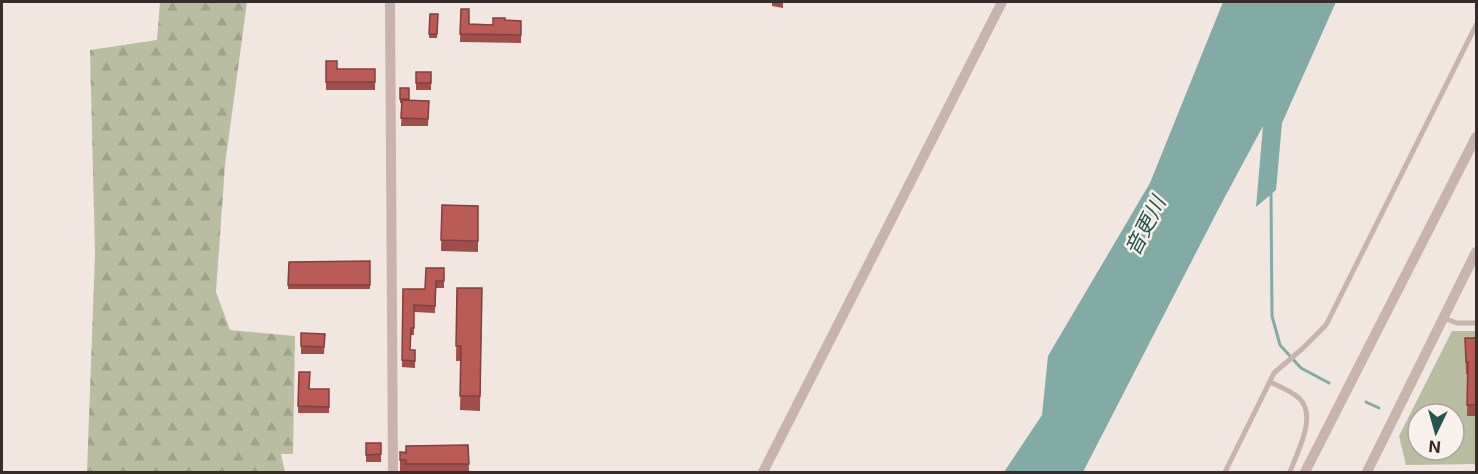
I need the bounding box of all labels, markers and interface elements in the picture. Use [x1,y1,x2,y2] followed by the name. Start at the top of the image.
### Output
[1120,190,1171,260] water label: 音更川
[1406,402,1466,462] north arrow
[1428,436,1442,457] text: N

